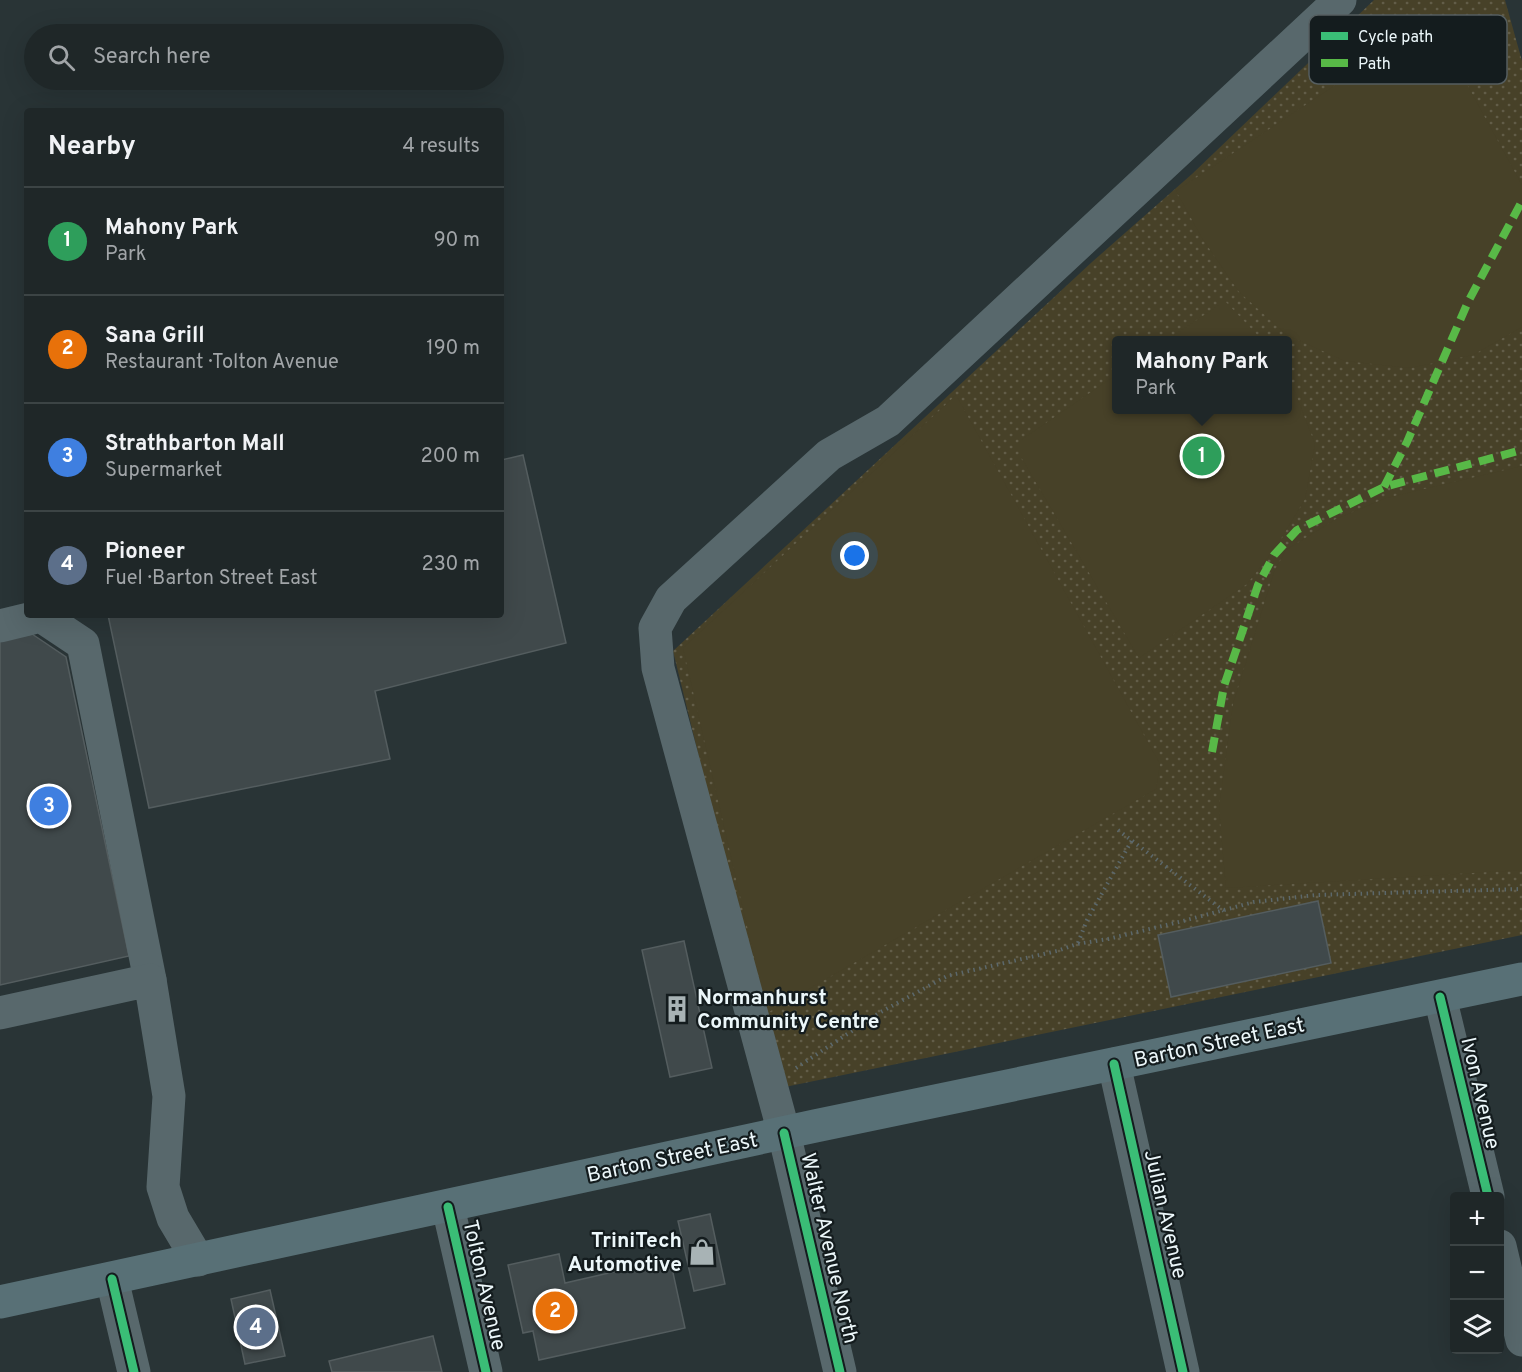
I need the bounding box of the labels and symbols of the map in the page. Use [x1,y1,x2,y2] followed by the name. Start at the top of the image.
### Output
[1309,15,1507,84] legend
[1358,28,1433,48] text: Cycle path
[1358,55,1391,75] text: Path
[1182,434,1222,478] pin: 1
[840,541,869,570] your location
[29,784,68,828] pin: 3
[697,985,879,1036] place label: Normanhurst Community Centre
[662,994,692,1024] building icon: Normanhurst Community Centre
[1132,1012,1307,1075] street label: Barton Street East
[1454,1035,1506,1152] street label: Ivon Avenue
[585,1127,760,1190] street label: Barton Street East
[1137,1147,1192,1281] street label: Julian Avenue
[793,1150,864,1346] street label: Walter Avenue North
[455,1217,512,1353] street label: Tolton Avenue
[568,1228,682,1279] place label: TriniTech Automotive
[687,1237,717,1267] shop icon: TriniTech Automotive
[536,1288,574,1334] pin: 2
[236,1304,276,1350] pin: 4

